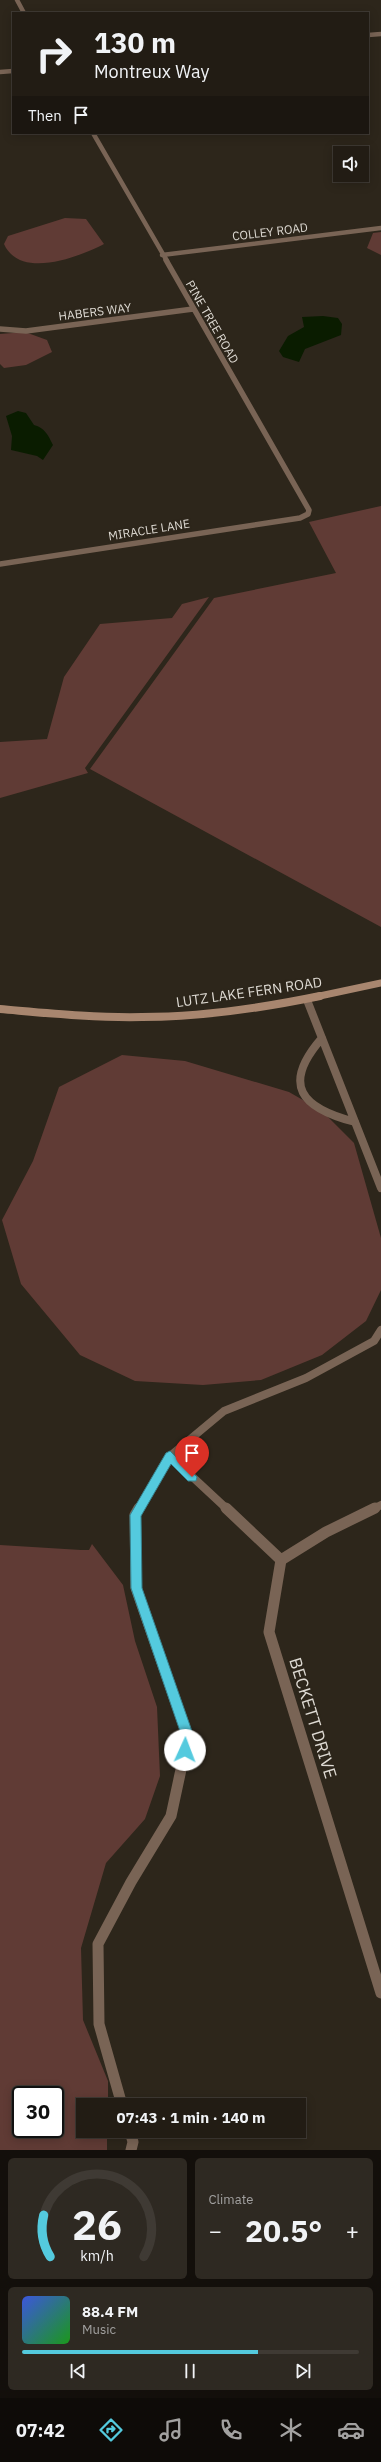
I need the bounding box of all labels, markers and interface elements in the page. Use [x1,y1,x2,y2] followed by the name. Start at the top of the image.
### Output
[94,24,176,61] text: 130 m
[28,28,80,80] icon: right
[94,60,210,83] text: Montreux Way
[70,104,92,126] icon: arrive
[28,106,62,125] text: Then
[333,146,369,182] map controls
[333,146,369,182] button: sound
[231,219,309,244] street label: COLLEY ROAD
[183,278,242,366] street label: PINE TREE ROAD
[58,300,132,323] street label: HABERS WAY
[107,516,191,543] street label: MIRACLE LANE
[175,973,323,1011] street label: LUTZ LAKE FERN ROAD
[175,1436,209,1477] pin
[181,1442,203,1464] icon: arrive
[284,1655,342,1781] street label: BECKETT DRIVE
[164,1729,206,1771] position arrow
[12,2086,64,2138] speed limit sign: 30
[117,2108,265,2127] text: 07:43 · 1 min · 140 m
[209,2191,253,2208] text: Climate
[72,2196,122,2250] text: 26
[245,2211,322,2250] text: 20.5°
[209,2216,222,2245] text: −
[346,2216,359,2245] text: +
[80,2245,114,2264] text: km/h
[82,2302,138,2321] text: 88.4 FM
[82,2321,116,2338] text: Music
[67,2360,89,2382] icon: previous
[179,2360,201,2382] icon: pause
[292,2360,314,2382] icon: next
[97,2416,125,2444] icon: directions
[157,2416,185,2444] icon: music
[217,2416,245,2444] icon: phone
[277,2416,305,2444] icon: climate
[337,2416,365,2444] icon: car
[16,2419,65,2442] text: 07:42

